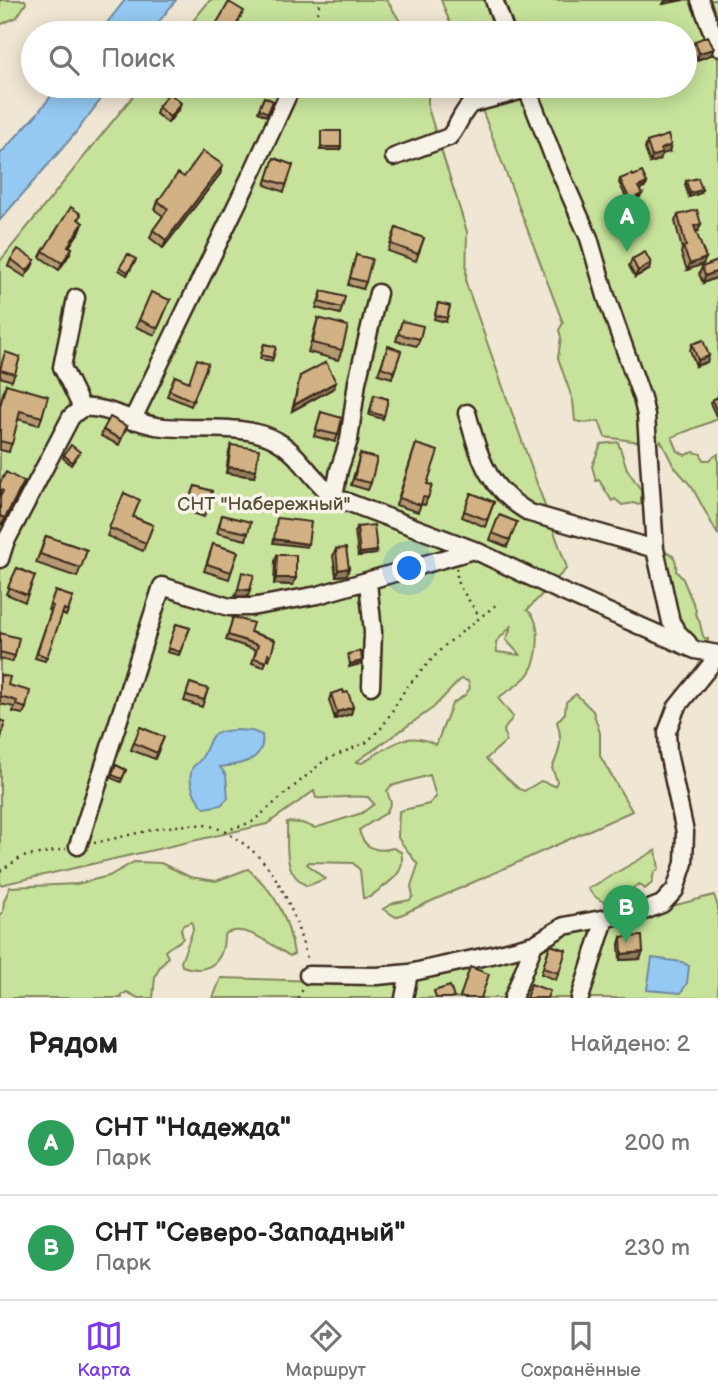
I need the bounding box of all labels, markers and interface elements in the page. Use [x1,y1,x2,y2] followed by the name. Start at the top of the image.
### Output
[21,21,697,98] search box
[45,41,83,79] icon: search
[101,44,175,75] text: Поиск
[604,194,650,252] pin: A
[177,493,351,516] park label: СНТ "Набережный"
[392,551,426,585] your location
[603,885,649,943] pin: B
[28,1026,118,1062] text: Рядом
[570,1030,690,1058] text: Найдено: 2
[95,1113,291,1144] text: СНТ "Надежда"
[44,1129,58,1157] text: A
[624,1129,690,1157] text: 200 m
[95,1144,151,1172] text: Парк
[95,1218,406,1249] text: СНТ "Северо-Западный"
[43,1234,59,1262] text: B
[624,1234,690,1262] text: 230 m
[95,1249,151,1277] text: Парк
[77,1317,131,1382] tab: Карта
[285,1317,366,1382] tab: Маршрут
[521,1317,641,1382] tab: Сохранённые

